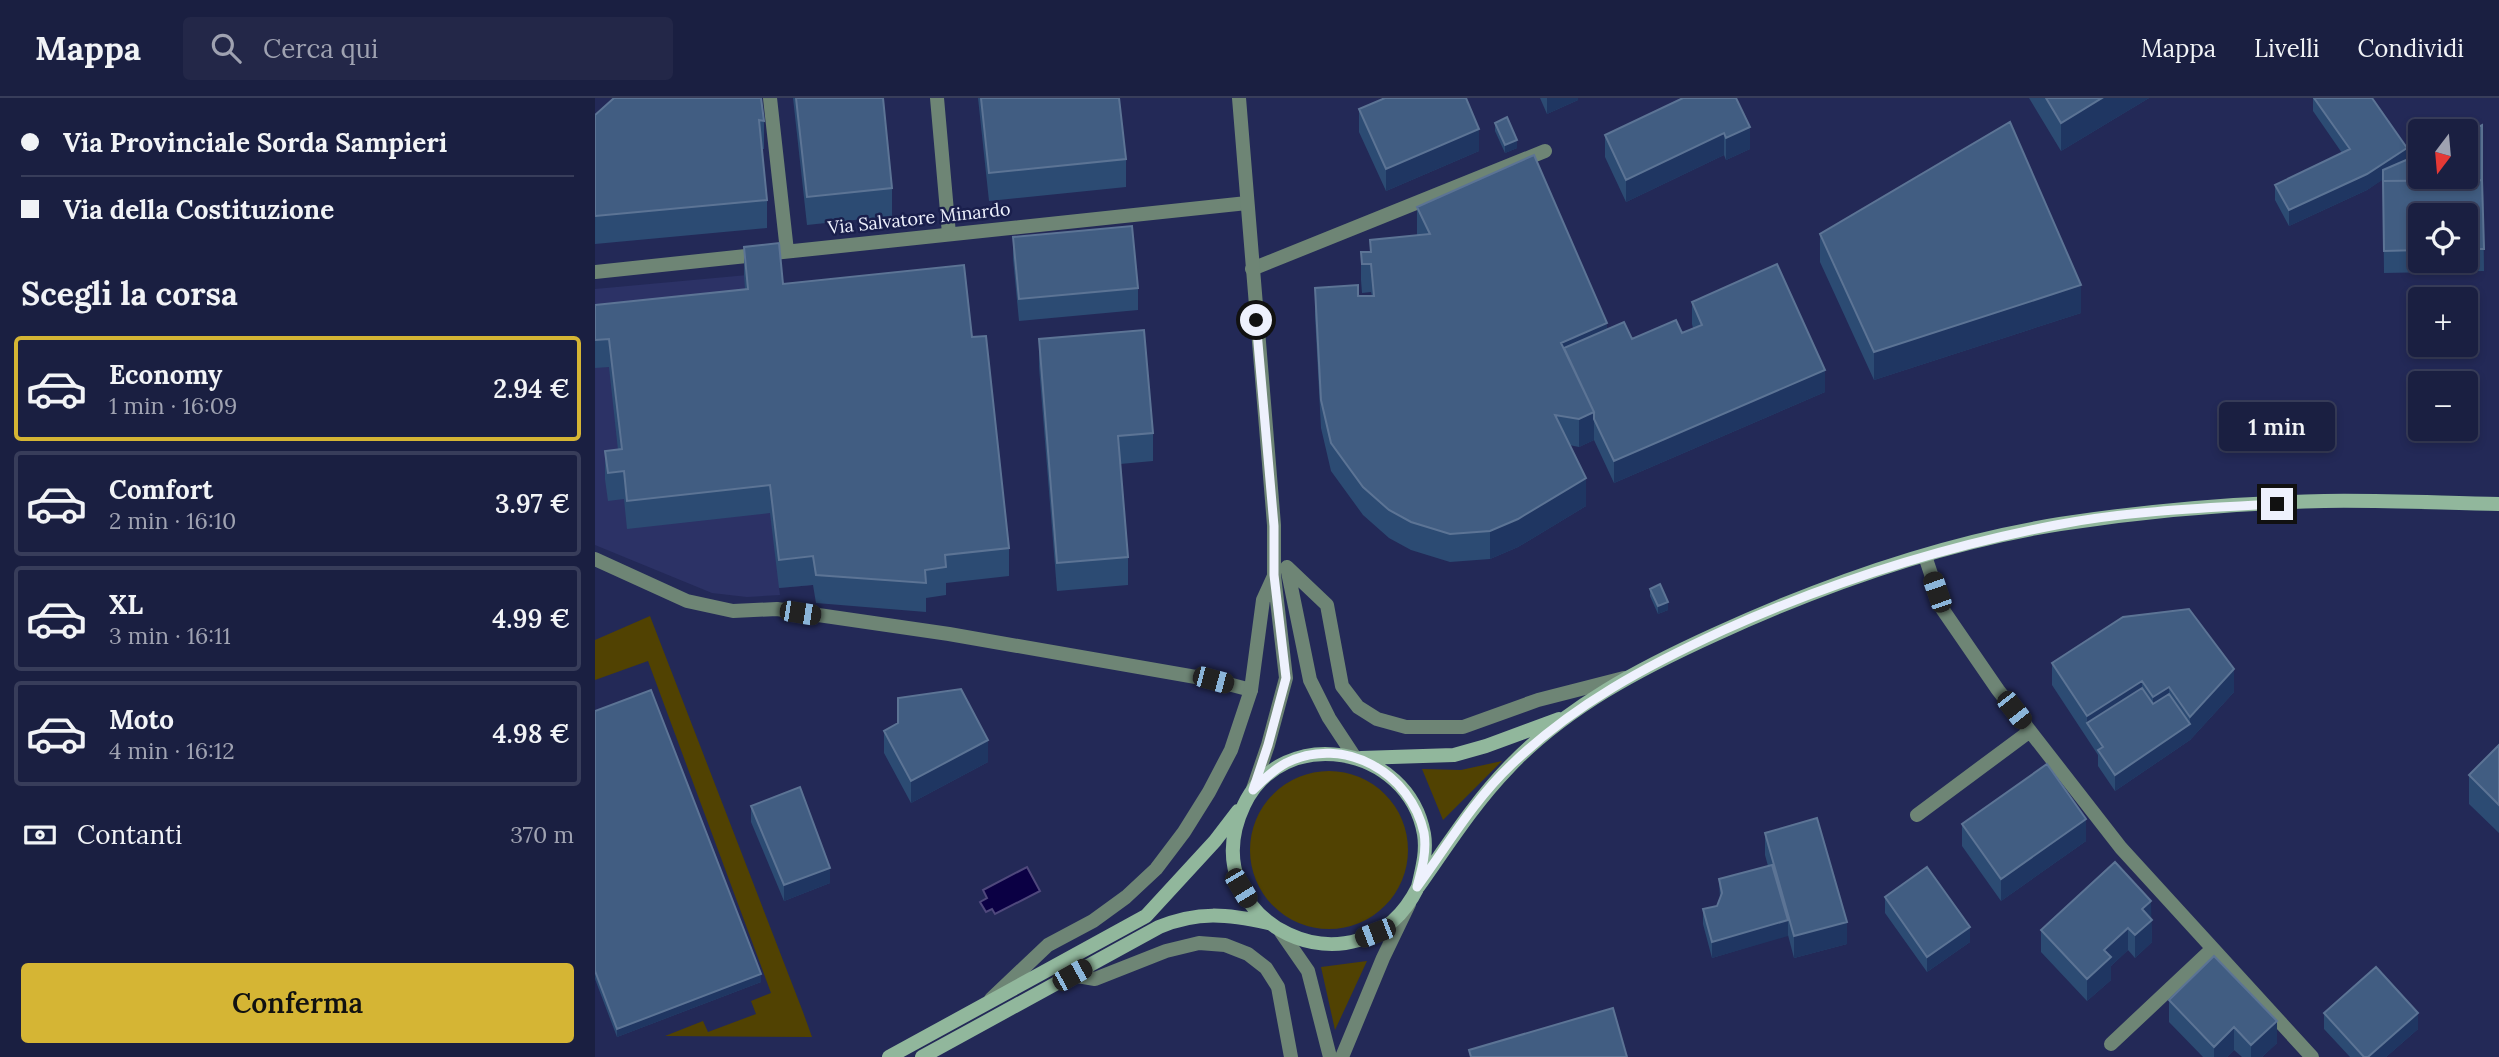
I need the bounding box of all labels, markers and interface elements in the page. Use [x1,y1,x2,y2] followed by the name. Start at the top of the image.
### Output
[183,17,673,80] search box
[35,27,141,69] text: Mappa
[207,29,245,67] icon: search
[263,32,378,65] text: Cerca qui
[2141,33,2216,64] text: Mappa
[2254,33,2320,64] text: Livelli
[2358,33,2464,64] text: Condividi
[2408,119,2478,189] north arrow
[2408,119,2478,441] map controls
[63,126,447,159] text: Via Provinciale Sorda Sampieri
[63,193,334,226] text: Via della Costituzione
[826,197,1011,239] street label: Via Salvatore Minardo
[2408,203,2478,273] button: locate
[21,273,238,314] text: Scegli la corsa
[2408,287,2478,357] button: +
[1240,304,1272,336] route start
[25,357,88,420] icon: car
[109,358,222,391] text: Economy
[2408,371,2478,441] button: −
[493,372,570,405] text: 2.94 €
[109,391,237,420] text: 1 min · 16:09
[2219,402,2335,452] callout: 1 min
[2248,412,2306,441] text: 1 min
[25,472,88,535] icon: car
[109,473,213,506] text: Comfort
[495,487,570,520] text: 3.97 €
[2261,488,2293,520] route end
[109,506,236,535] text: 2 min · 16:10
[1921,569,1954,615] car
[25,587,88,650] icon: car
[109,588,143,621] text: XL
[778,599,823,627] car
[492,602,570,635] text: 4.99 €
[109,621,231,650] text: 3 min · 16:11
[1190,664,1237,696] car
[1993,687,2036,733] car
[25,702,88,765] icon: car
[109,703,174,736] text: Moto
[492,717,570,750] text: 4.98 €
[109,736,235,765] text: 4 min · 16:12
[21,816,59,854] icon: cash
[77,818,182,851] text: Contanti
[510,820,574,849] text: 370 m
[1222,865,1261,911] car
[1352,916,1399,950] car
[1049,956,1096,994] car
[21,963,574,1043] button: Conferma

